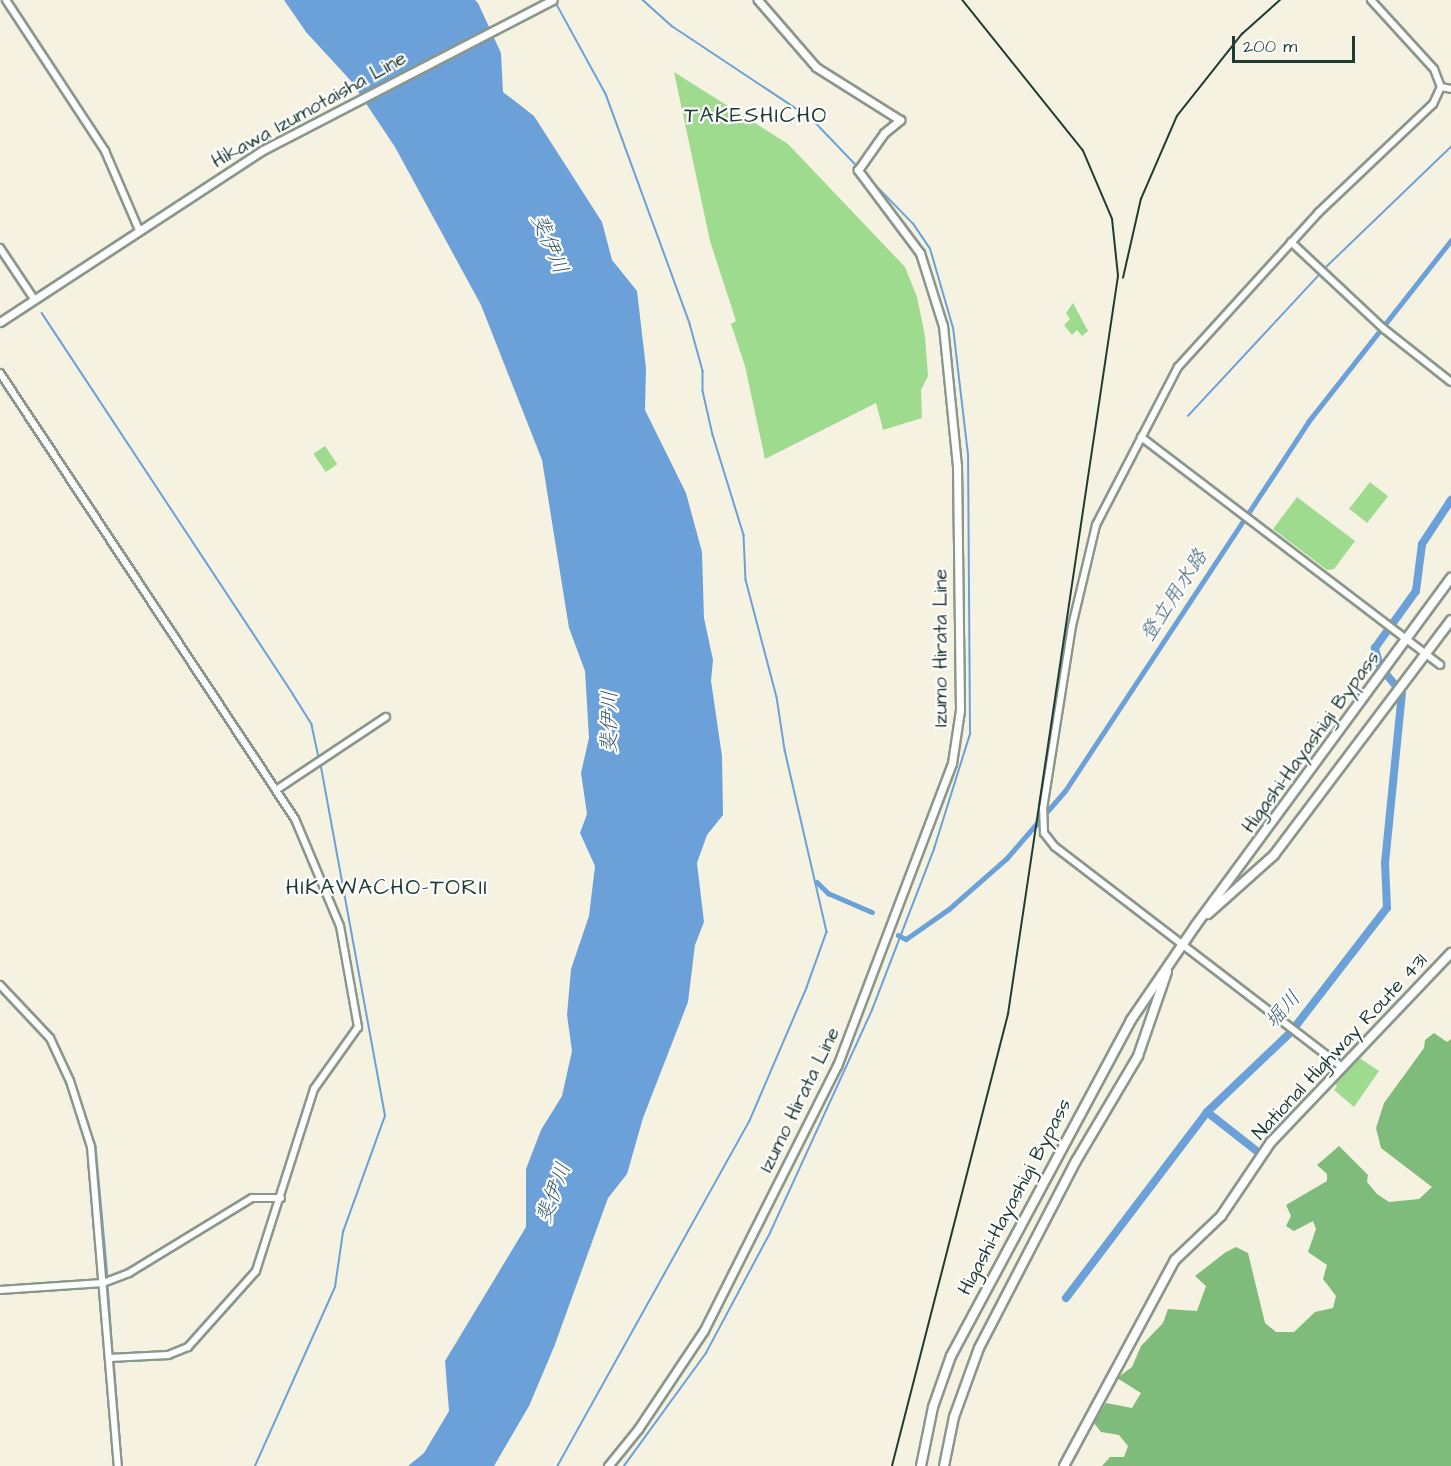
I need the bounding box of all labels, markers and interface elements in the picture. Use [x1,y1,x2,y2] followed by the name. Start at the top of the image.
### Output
[1235,24,1358,62] scale bar
[1243,34,1297,59] text: 200 m
[207,46,411,174] street label: Hikawa Izumotaisha Line
[684,103,828,129] district label: TAKESHICHO
[525,210,573,278] water label: 斐伊川
[1135,545,1213,647] water label: 登立用水路
[929,569,953,727] street label: Izumo Hirata Line
[1237,646,1385,838] street label: Higashi-Hayashigi Bypass
[597,690,623,754] water label: 斐伊川
[286,875,488,901] district label: HIKAWACHO-TORII
[1247,949,1433,1145] street label: National Highway Route 431
[1260,986,1306,1034] water label: 堀川
[755,1024,845,1176] street label: Izumo Hirata Line
[953,1095,1077,1299] street label: Higashi-Hayashigi Bypass
[531,1159,577,1227] water label: 斐伊川

